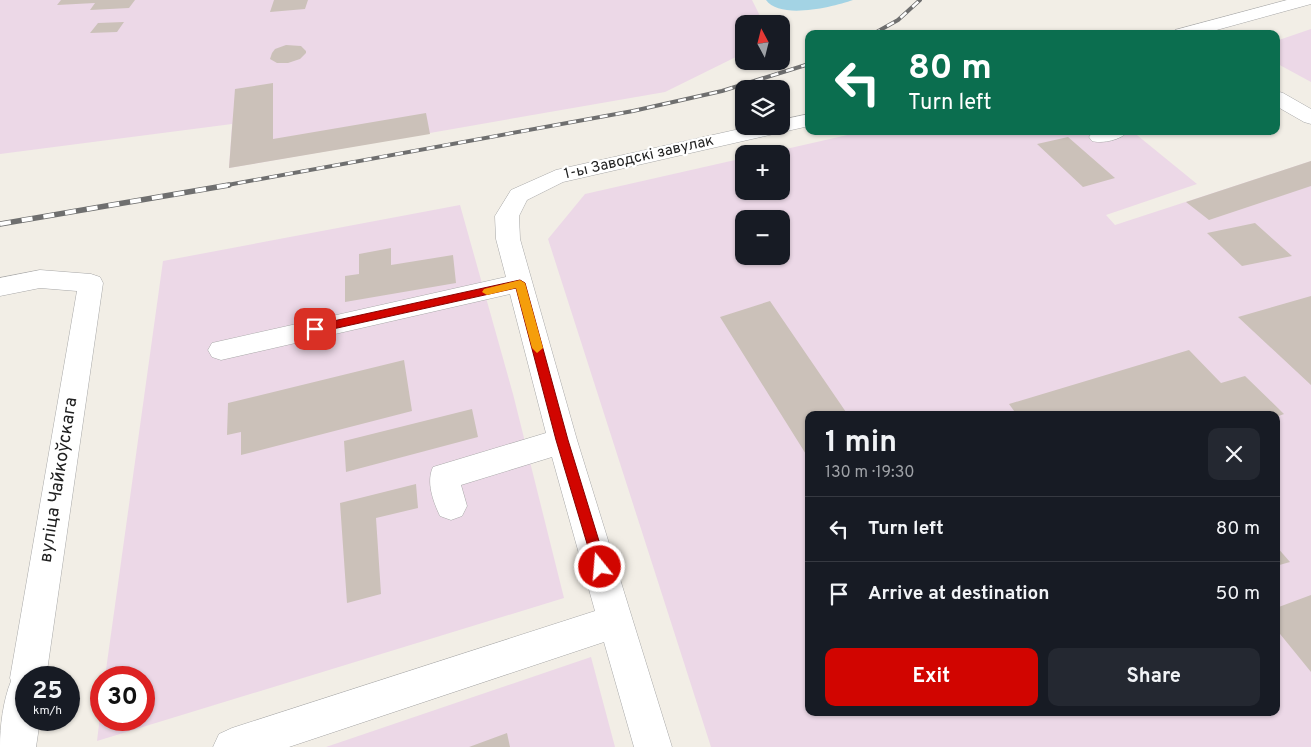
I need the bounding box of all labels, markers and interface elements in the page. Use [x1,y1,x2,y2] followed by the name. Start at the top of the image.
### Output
[735,15,790,70] north arrow
[735,15,790,265] map controls
[908,47,992,91] text: 80 m
[825,50,890,115] icon: left
[735,80,790,135] button: layers
[908,90,991,117] text: Turn left
[562,132,716,184] street label: 1-ы Заводскі завулак
[735,145,790,200] button: +
[735,210,790,265] button: −
[294,308,336,350] pin
[301,315,329,343] icon: arrive
[35,396,83,564] street label: вуліца Чайкоўскага
[825,425,897,462] text: 1 min
[1208,428,1260,480] button: close
[825,463,914,483] text: 130 m · 19:30
[825,515,853,543] icon: left
[868,517,944,541] text: Turn left
[1216,517,1260,541] text: 80 m
[573,540,625,592] position arrow
[825,580,853,608] icon: arrive
[868,582,1049,606] text: Arrive at destination
[1215,582,1260,606] text: 50 m
[825,648,1038,706] button: Exit
[1048,648,1260,706] button: Share
[90,666,155,731] speed limit sign: 30
[32,676,63,708] text: 25
[33,703,62,719] text: km/h

